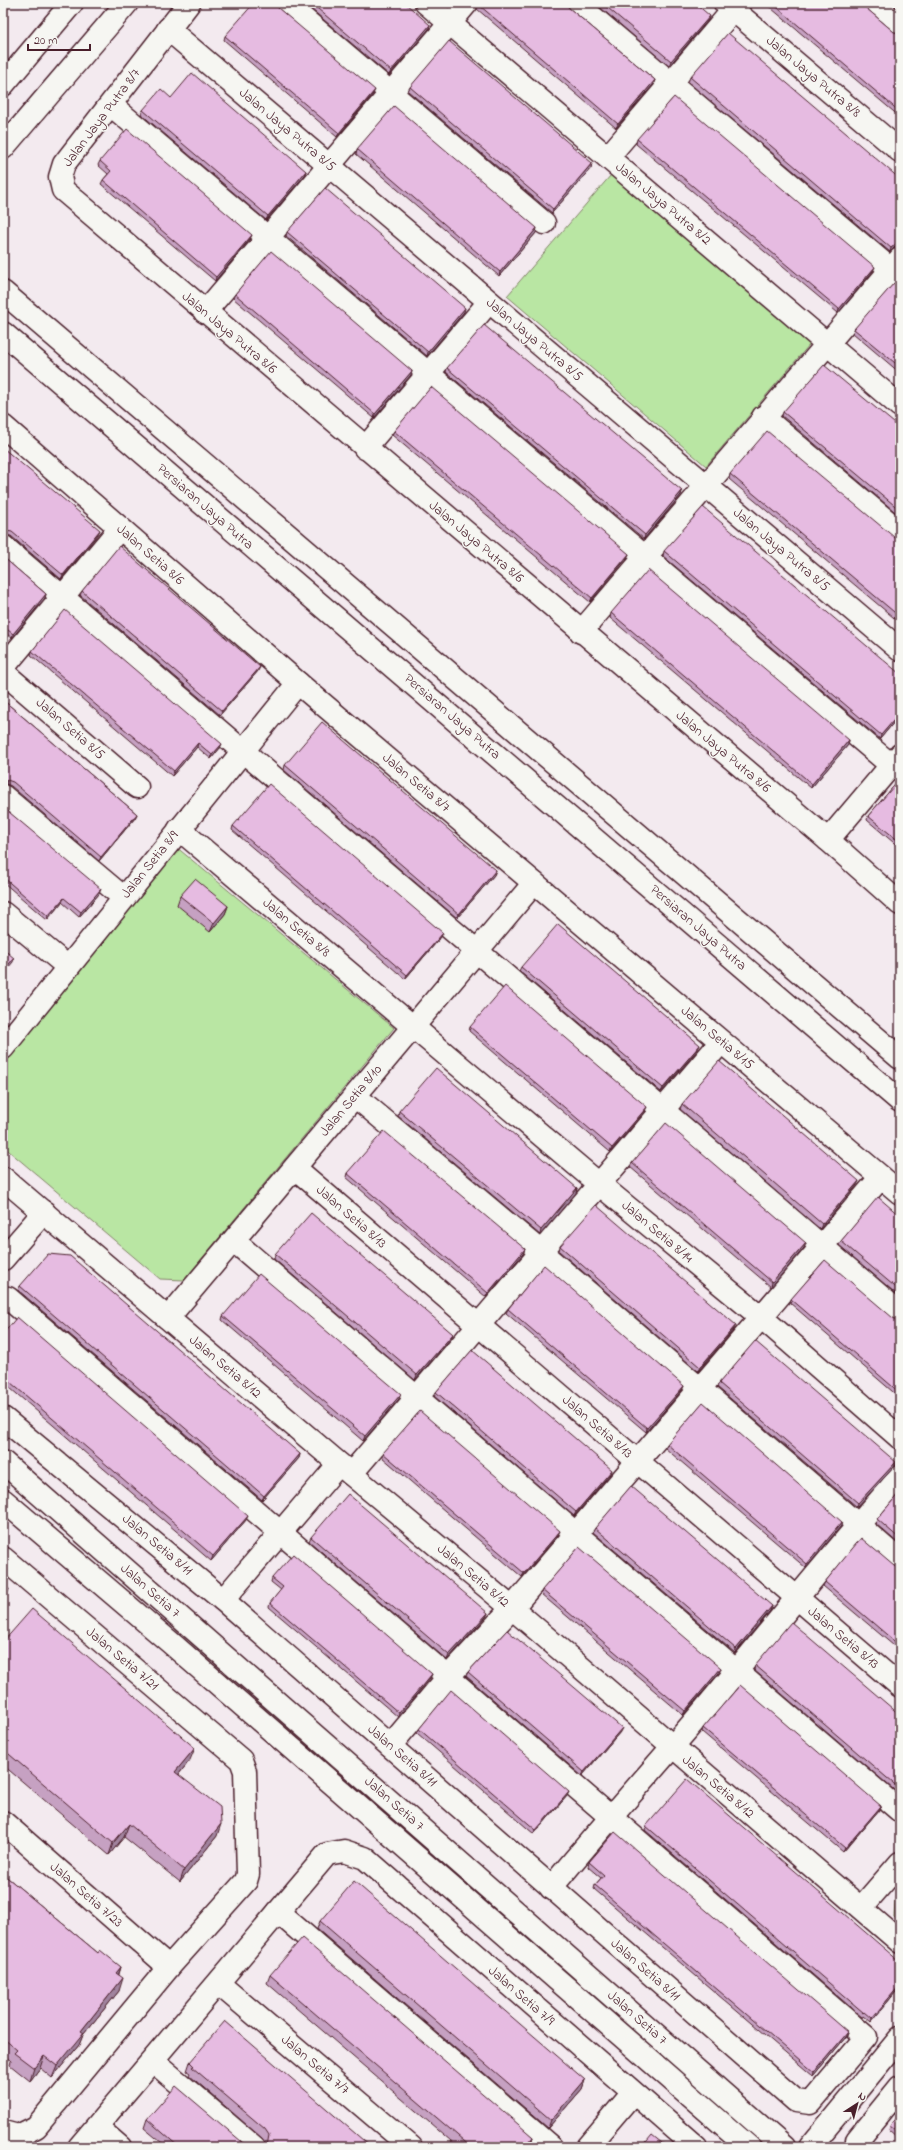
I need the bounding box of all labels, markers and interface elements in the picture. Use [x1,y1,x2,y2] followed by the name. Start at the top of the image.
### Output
[28,26,90,52] scale bar
[760,31,865,124] street label: Jalan Jaya Putra 8/8
[34,32,57,50] text: 20 m
[58,64,147,172] street label: Jalan Jaya Putra 8/7
[233,83,340,178] street label: Jalan Jaya Putra 8/5
[610,157,716,251] street label: Jalan Jaya Putra 8/2
[176,287,281,380] street label: Jalan Jaya Putra 8/6
[480,293,587,388] street label: Jalan Jaya Putra 8/5
[151,459,258,556] street label: Persiaran Jaya Putra
[423,496,528,589] street label: Jalan Jaya Putra 8/6
[727,503,834,598] street label: Jalan Jaya Putra 8/5
[111,520,189,590] street label: Jalan Setia 8/6
[398,669,505,766] street label: Persiaran Jaya Putra
[31,693,109,765] street label: Jalan Setia 8/5
[670,706,775,799] street label: Jalan Jaya Putra 8/6
[377,748,455,818] street label: Jalan Setia 8/7
[116,826,184,903] street label: Jalan Setia 8/9
[644,880,751,977] street label: Persiaran Jaya Putra
[257,893,335,963] street label: Jalan Setia 8/8
[676,1001,758,1075] street label: Jalan Setia 8/15
[315,1060,387,1142] street label: Jalan Setia 8/10
[311,1180,391,1254] street label: Jalan Setia 8/13
[617,1196,698,1268] street label: Jalan Setia 8/14
[184,1330,266,1404] street label: Jalan Setia 8/12
[557,1390,637,1464] street label: Jalan Setia 8/13
[117,1509,197,1581] street label: Jalan Setia 8/11
[432,1539,514,1613] street label: Jalan Setia 8/12
[115,1559,185,1623] street label: Jalan Setia 7
[803,1602,884,1674] street label: Jalan Setia 8/13
[81,1622,164,1696] street label: Jalan Setia 7/21
[362,1720,442,1793] street label: Jalan Setia 8/11
[677,1750,759,1824] street label: Jalan Setia 8/12
[359,1772,429,1836] street label: Jalan Setia 7
[45,1857,127,1933] street label: Jalan Setia 7/23
[605,1934,685,2007] street label: Jalan Setia 8/11
[483,1961,560,2032] street label: Jalan Setia 7/9
[602,1986,672,2050] street label: Jalan Setia 7
[276,2030,354,2100] street label: Jalan Setia 7/7
[837,2084,877,2124] north arrow
[855,2088,870,2105] text: N

